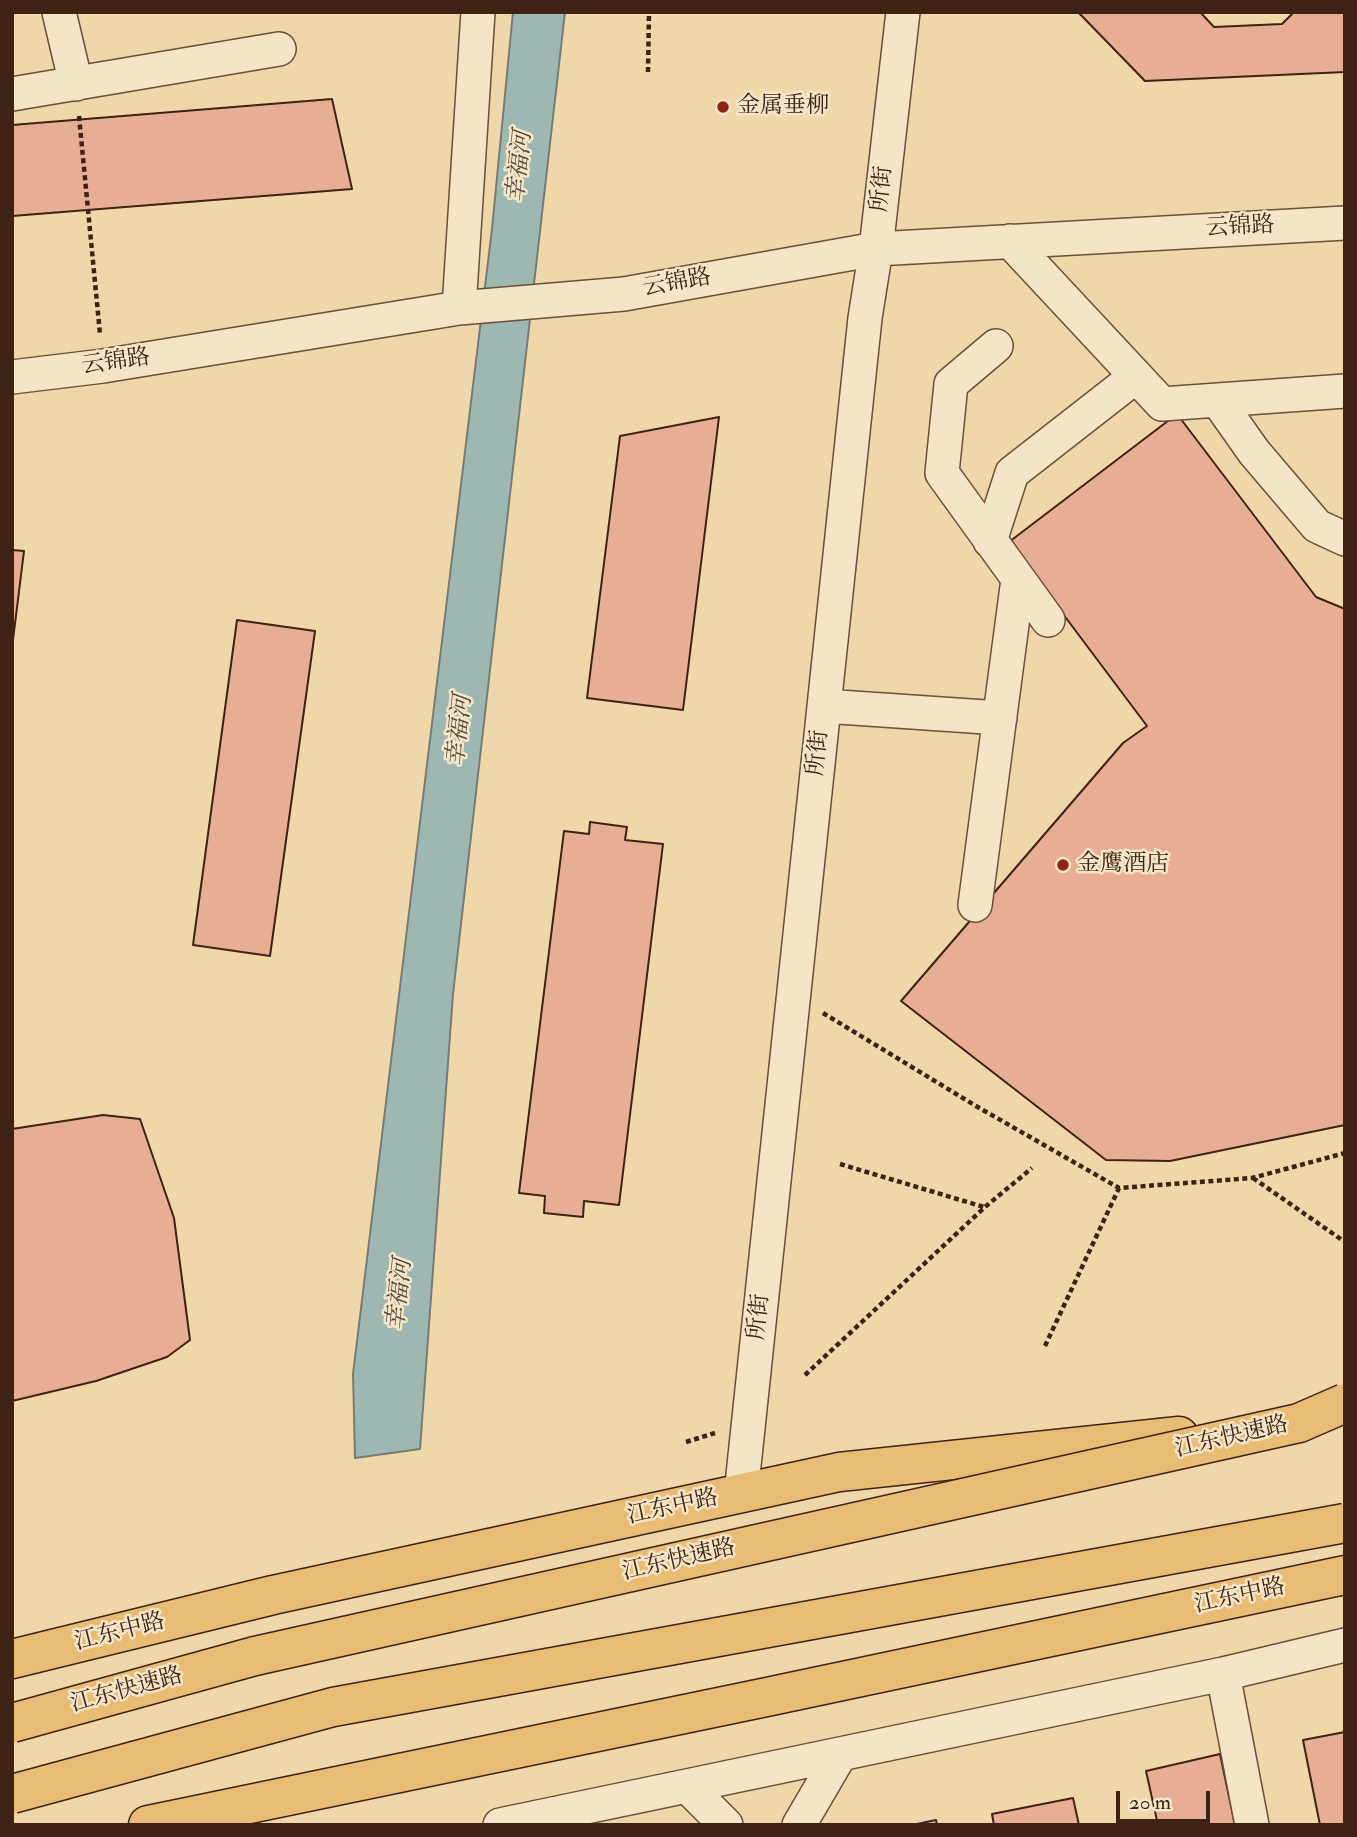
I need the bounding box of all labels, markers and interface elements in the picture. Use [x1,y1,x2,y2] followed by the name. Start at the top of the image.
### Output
[737,93,829,121] place label: 金属垂柳
[715,99,731,115] marker: 金属垂柳
[503,130,539,204] water label: 幸福河
[867,165,899,213] street label: 所街
[1205,212,1275,244] street label: 云锦路
[641,264,713,304] street label: 云锦路
[80,345,152,381] street label: 云锦路
[443,694,479,768] water label: 幸福河
[803,729,835,777] street label: 所街
[1077,851,1169,879] place label: 金鹰酒店
[1055,857,1071,873] marker: 金鹰酒店
[383,1258,419,1332] water label: 幸福河
[744,1293,776,1341] street label: 所街
[1173,1412,1291,1464] street label: 江东快速路
[625,1485,721,1531] street label: 江东中路
[620,1535,738,1587] street label: 江东快速路
[1192,1574,1288,1620] street label: 江东中路
[72,1608,168,1658] street label: 江东中路
[68,1663,186,1719] street label: 江东快速路
[1119,1778,1214,1822] scale bar
[1129,1789,1171,1816] text: 20 m

